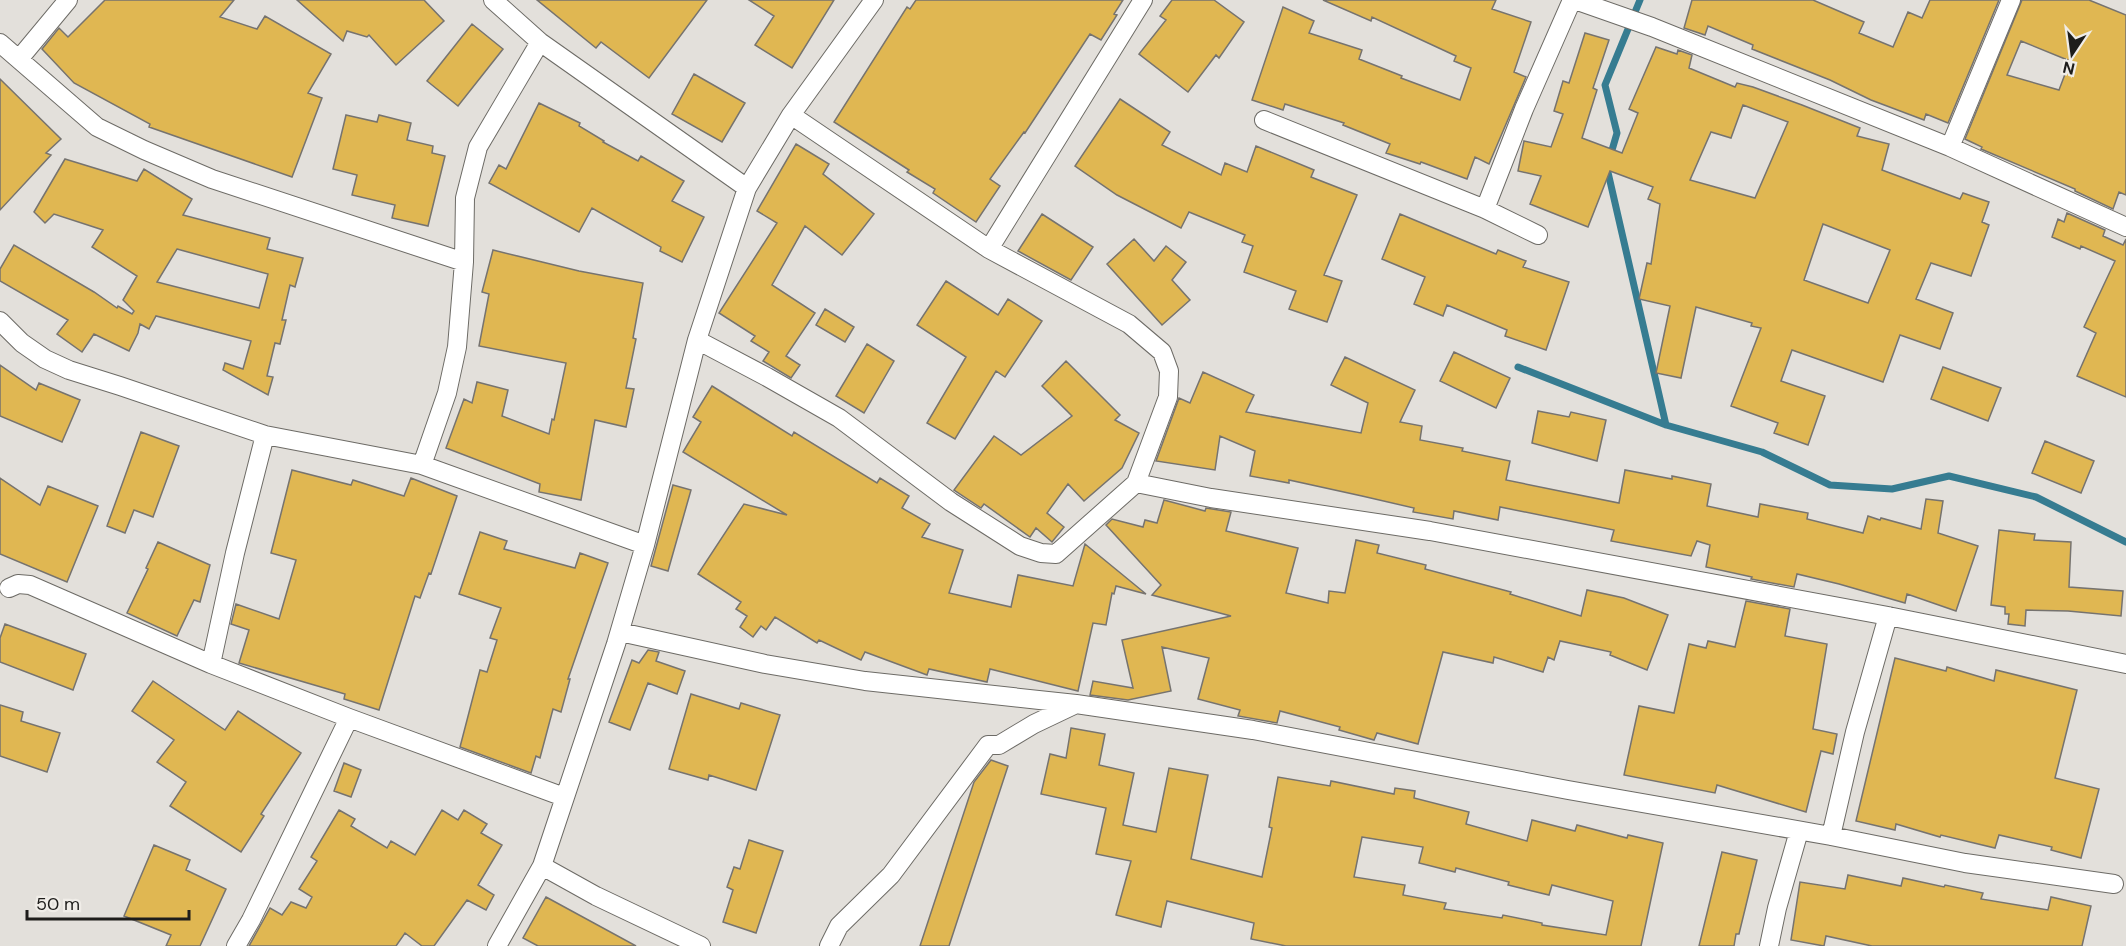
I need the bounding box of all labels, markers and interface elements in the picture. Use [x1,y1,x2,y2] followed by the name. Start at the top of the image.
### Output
[2042,24,2102,84] north arrow
[2061,57,2077,80] text: N
[27,883,189,921] scale bar
[36,892,80,916] text: 50 m

